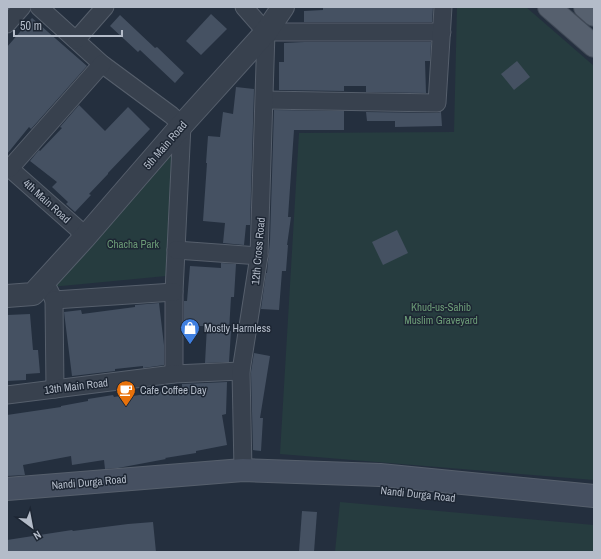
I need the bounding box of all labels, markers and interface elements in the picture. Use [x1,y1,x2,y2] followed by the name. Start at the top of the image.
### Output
[14,12,122,38] scale bar
[20,18,42,34] text: 50 m
[140,118,190,172] street label: 5th Main Road
[20,176,74,226] street label: 4th Main Road
[248,217,268,285] street label: 12th Cross Road
[107,237,160,251] park label: Chacha Park
[404,300,478,327] park label: Khud-us-Sahib Muslim Graveyard
[179,317,201,345] shop icon: Mostly Harmless
[204,321,271,335] place label: Mostly Harmless
[43,375,109,397] street label: 13th Main Road
[115,379,137,407] cafe icon: Cafe Coffee Day
[140,383,207,397] place label: Cafe Coffee Day
[51,472,127,492] street label: Nandi Durga Road
[380,483,456,505] street label: Nandi Durga Road
[12,507,52,547] north arrow
[31,528,44,543] text: N

